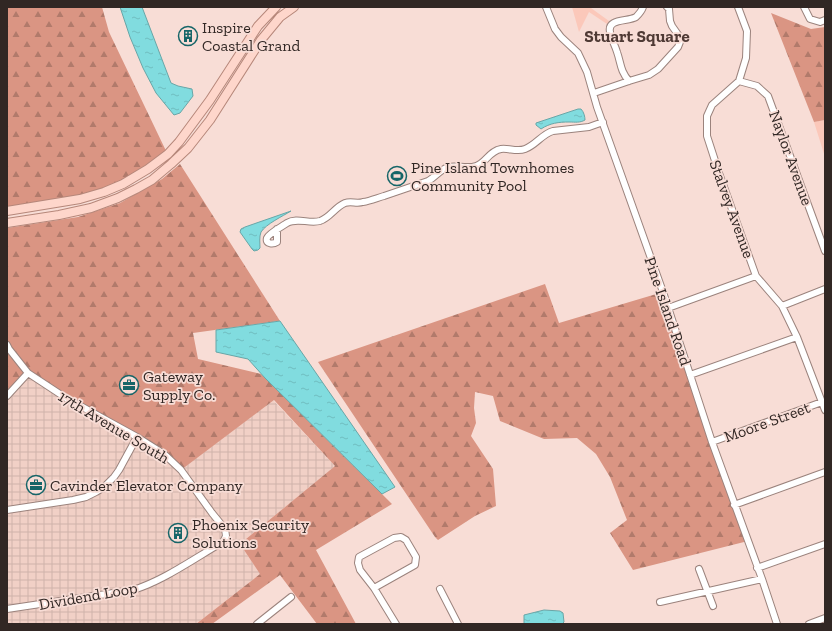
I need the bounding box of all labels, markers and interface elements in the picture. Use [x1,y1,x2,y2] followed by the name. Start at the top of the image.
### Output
[202,18,301,55] place label: Inspire Coastal Grand
[177,25,199,47] building icon: Inspire Coastal Grand
[584,26,690,46] district label: Stuart Square
[765,108,817,208] street label: Naylor Avenue
[705,157,759,261] street label: Stalvey Avenue
[411,158,574,195] place label: Pine Island Townhomes Community Pool
[386,165,408,187] sports icon: Pine Island Townhomes Community Pool
[640,254,696,368] street label: Pine Island Road
[143,367,215,404] place label: Gateway Supply Co.
[118,374,140,396] office icon: Gateway Supply Co.
[55,386,173,468] street label: 17th Avenue South
[721,398,813,446] street label: Moore Street
[25,474,47,496] office icon: Cavinder Elevator Company
[50,476,244,495] place label: Cavinder Elevator Company
[192,515,310,552] place label: Phoenix Security Solutions
[167,522,189,544] building icon: Phoenix Security Solutions
[37,578,139,614] street label: Dividend Loop

